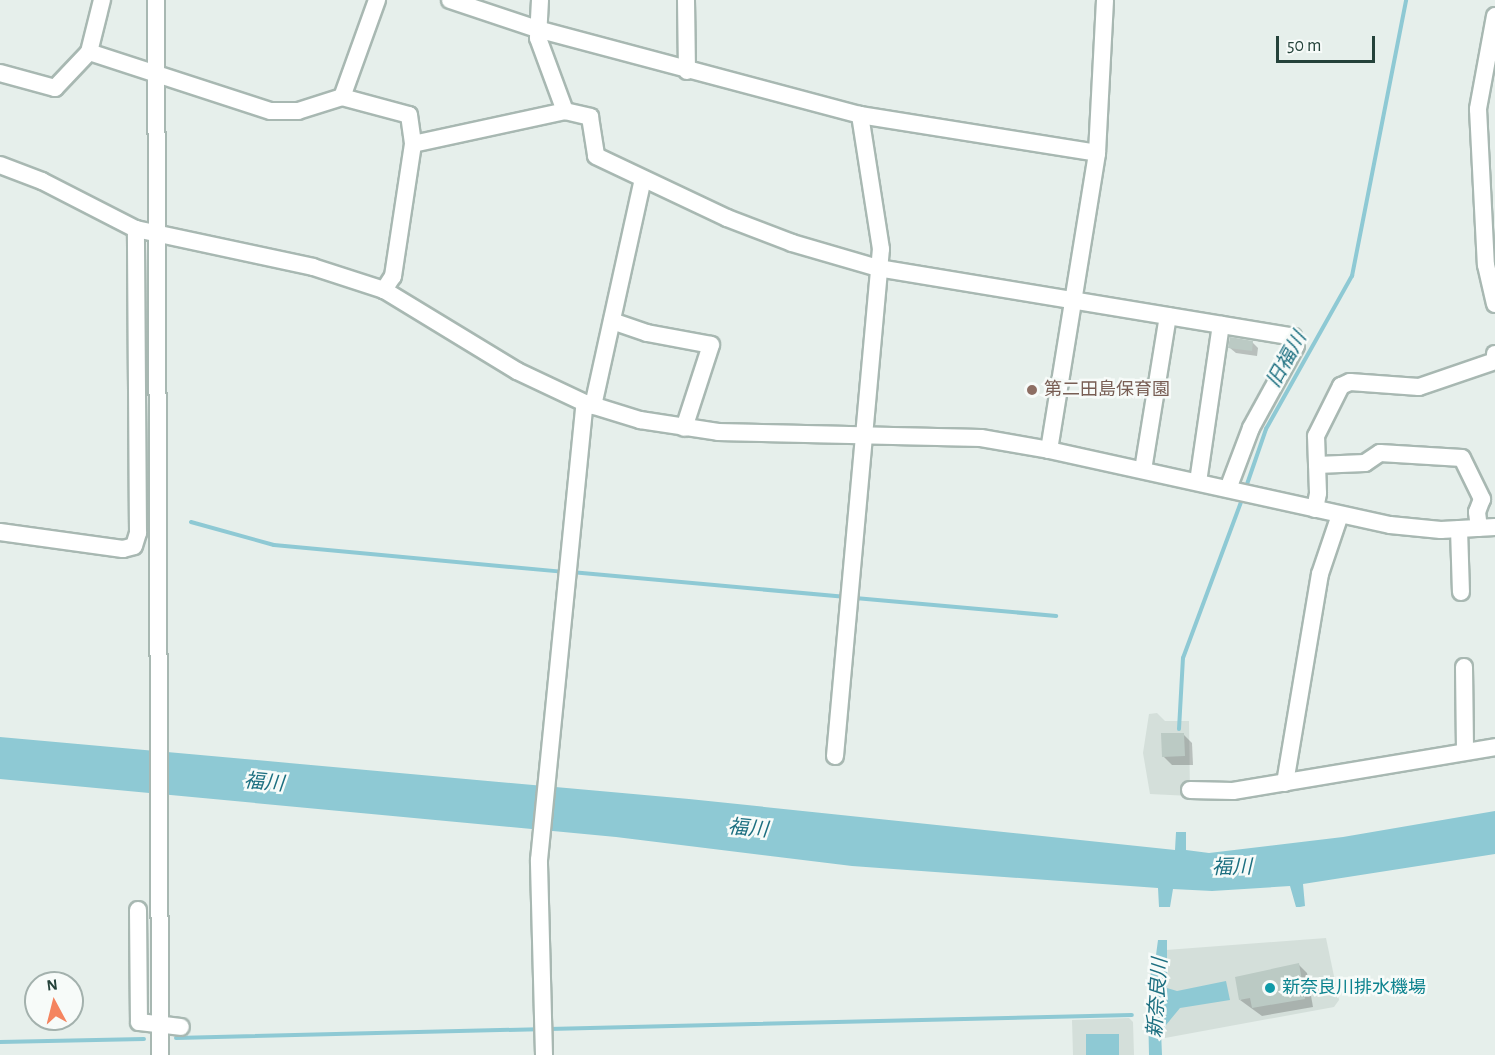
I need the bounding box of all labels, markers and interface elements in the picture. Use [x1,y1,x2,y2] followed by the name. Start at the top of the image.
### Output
[1279,24,1378,62] scale bar
[1287,37,1321,55] text: 50 m
[1262,328,1312,392] water label: 旧福川
[1044,379,1170,401] place label: 第二田島保育園
[1025,383,1039,397] marker: 第二田島保育園
[243,769,285,797] water label: 福川
[727,815,769,843] water label: 福川
[1212,856,1252,880] water label: 福川
[1143,957,1173,1039] water label: 新奈良川
[24,971,84,1031] north arrow
[46,977,59,994] text: N
[1282,977,1426,999] place label: 新奈良川排水機場
[1263,981,1277,995] marker: 新奈良川排水機場

